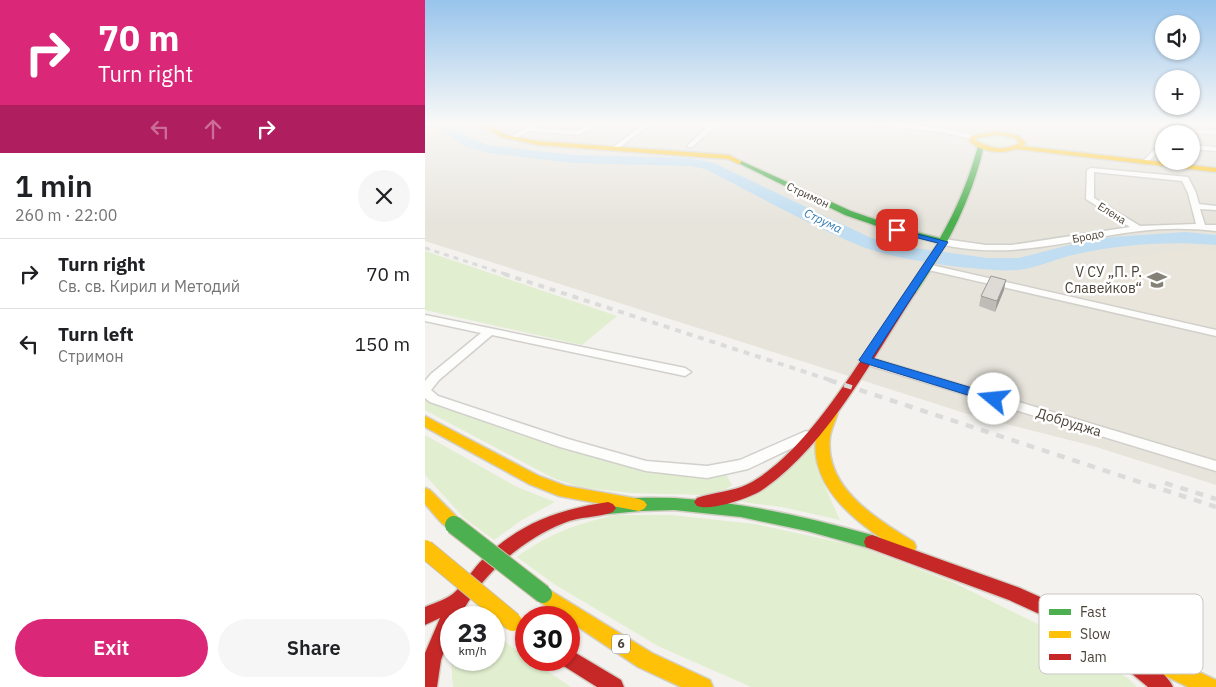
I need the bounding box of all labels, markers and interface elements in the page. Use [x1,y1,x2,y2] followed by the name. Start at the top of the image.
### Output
[98,15,180,61] text: 70 m
[1155,15,1200,170] map controls
[1155,15,1200,60] button: sound
[15,20,80,85] icon: right
[98,59,193,88] text: Turn right
[1155,70,1200,115] button: +
[146,115,174,143] icon: left
[199,115,227,143] icon: ahead
[252,115,280,143] icon: right
[1155,125,1200,170] button: −
[15,166,93,205] text: 1 min
[358,170,410,222] button: close
[785,179,831,211] street label: Стримон
[1095,199,1129,227] street label: Елена
[15,205,117,225] text: 260 m · 22:00
[802,205,845,236] water label: Струма
[876,209,918,251] pin
[883,216,911,244] icon: arrive
[1071,226,1105,246] street label: Бродо
[58,252,145,276] text: Turn right
[15,260,43,288] icon: right
[366,262,410,286] text: 70 m
[1065,263,1142,297] place label: V СУ „П. Р. Славейков“
[1146,269,1168,291] school or university icon: V СУ „П. Р. Славейков“
[58,276,240,296] text: Св. св. Кирил и Методий
[58,322,134,346] text: Turn left
[15,330,43,358] icon: left
[355,332,410,356] text: 150 m
[58,346,124,366] text: Стримон
[967,372,1019,424] position arrow
[1034,404,1104,441] street label: Добруджа
[1039,594,1203,674] legend
[1080,603,1106,621] text: Fast
[515,606,580,671] speed limit sign: 30
[457,616,488,649] text: 23
[15,619,208,677] button: Exit
[218,619,410,677] button: Share
[1080,625,1111,643] text: Slow
[612,634,630,654] road number: 6
[458,643,487,658] text: km/h
[1080,648,1107,666] text: Jam

